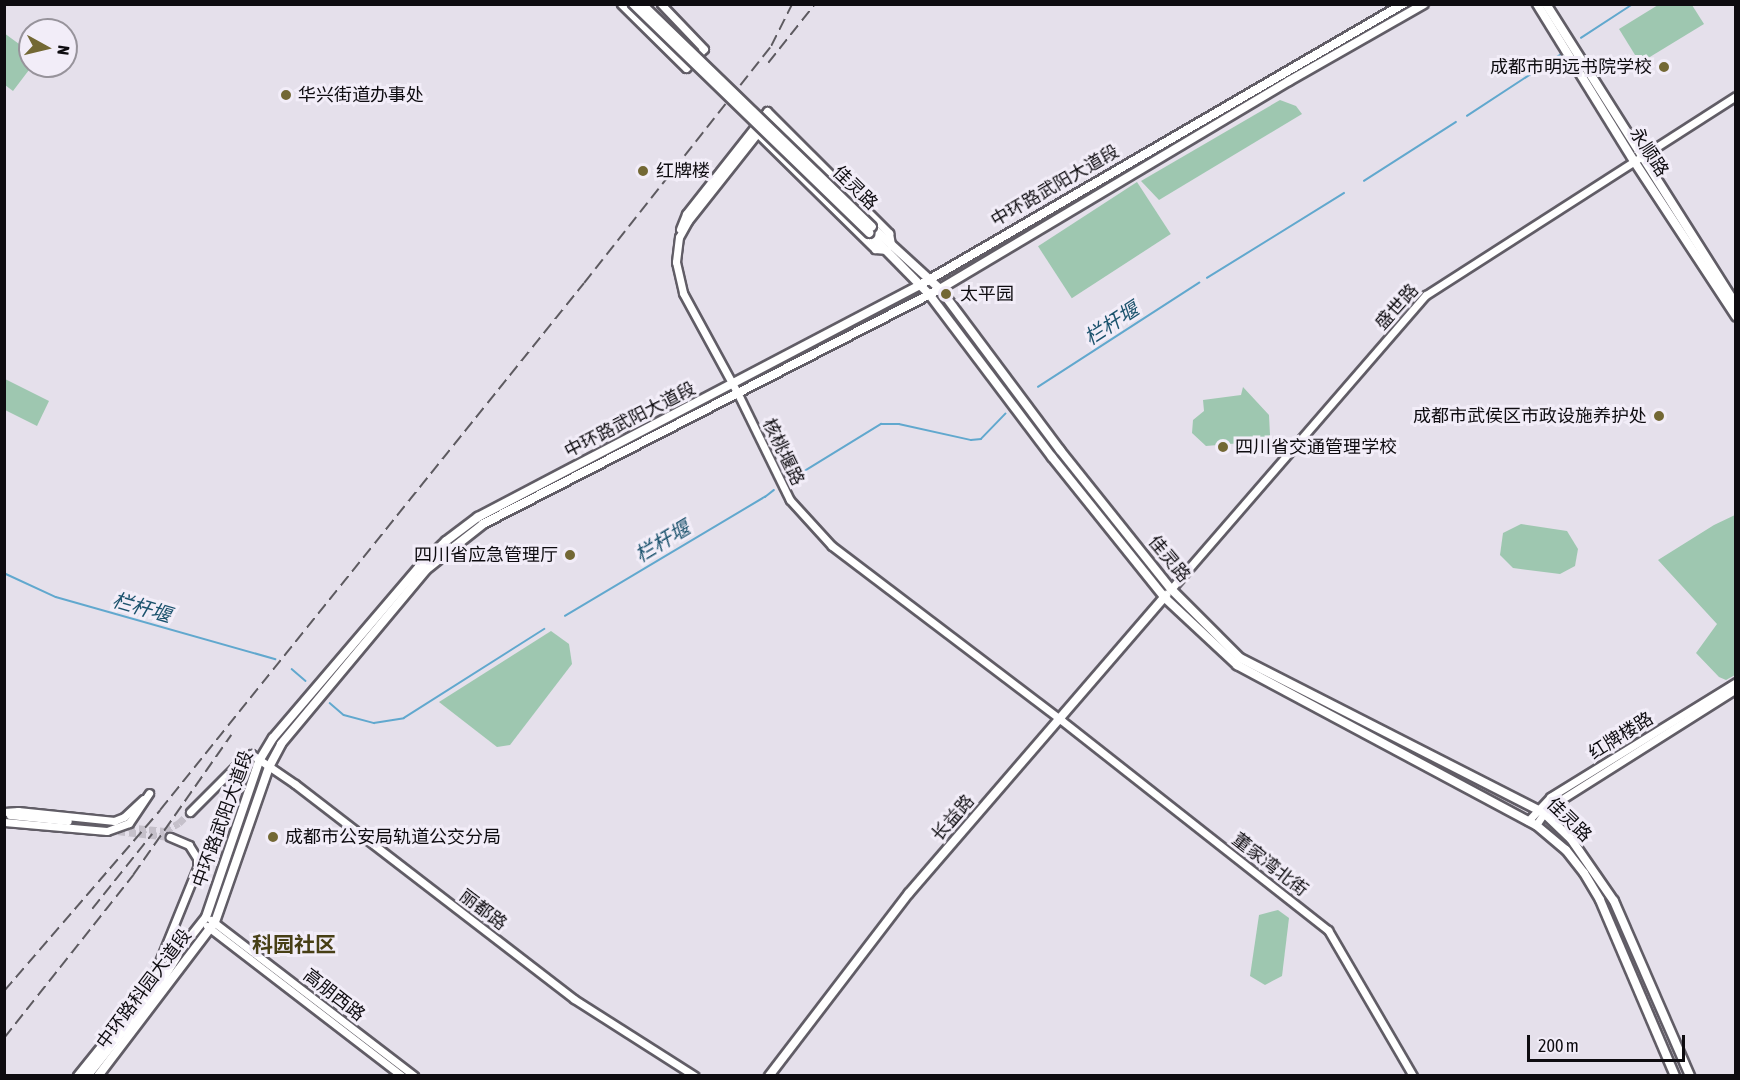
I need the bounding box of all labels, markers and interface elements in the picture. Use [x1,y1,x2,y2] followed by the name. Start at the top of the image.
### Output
[18,18,78,78] north arrow
[54,44,73,56] text: N
[1490,56,1652,78] place label: 成都市明远书院学校
[1657,60,1671,74] marker: 成都市明远书院学校
[298,84,424,106] place label: 华兴街道办事处
[279,88,293,102] marker: 华兴街道办事处
[1625,123,1673,181] street label: 永顺路
[987,141,1123,231] street label: 中环路武阳大道段
[656,160,710,182] place label: 红牌楼
[828,161,882,215] street label: 佳灵路
[634,162,652,180] marker: 红牌楼
[1371,280,1423,334] street label: 盛世路
[960,283,1014,305] place label: 太平园
[937,285,955,303] marker: 太平园
[1079,297,1143,349] water label: 栏杆堰
[561,378,699,462] street label: 中环路武阳大道段
[1413,405,1647,427] place label: 成都市武侯区市政设施养护处
[1652,409,1666,423] marker: 成都市武侯区市政设施养护处
[758,415,808,489] street label: 核桃堰路
[1235,436,1397,458] place label: 四川省交通管理学校
[1216,440,1230,454] marker: 四川省交通管理学校
[630,515,694,567] water label: 栏杆堰
[1143,531,1195,587] street label: 佳灵路
[414,544,558,566] place label: 四川省应急管理厅
[563,548,577,562] marker: 四川省应急管理厅
[110,587,174,627] water label: 栏杆堰
[1585,708,1657,764] street label: 红牌楼路
[188,748,258,890] street label: 中环路武阳大道段
[927,791,979,845] street label: 长益路
[1542,793,1596,847] street label: 佳灵路
[285,826,501,848] place label: 成都市公安局轨道公交分局
[1228,829,1312,901] street label: 董家湾北街
[266,830,280,844] marker: 成都市公安局轨道公交分局
[455,885,511,935] street label: 丽都路
[92,925,196,1053] street label: 中环路科园大道段
[252,931,336,957] district label: 科园社区
[299,964,369,1026] street label: 高朋西路
[1530,1023,1688,1061] scale bar
[1538,1035,1579,1056] text: 200 m

